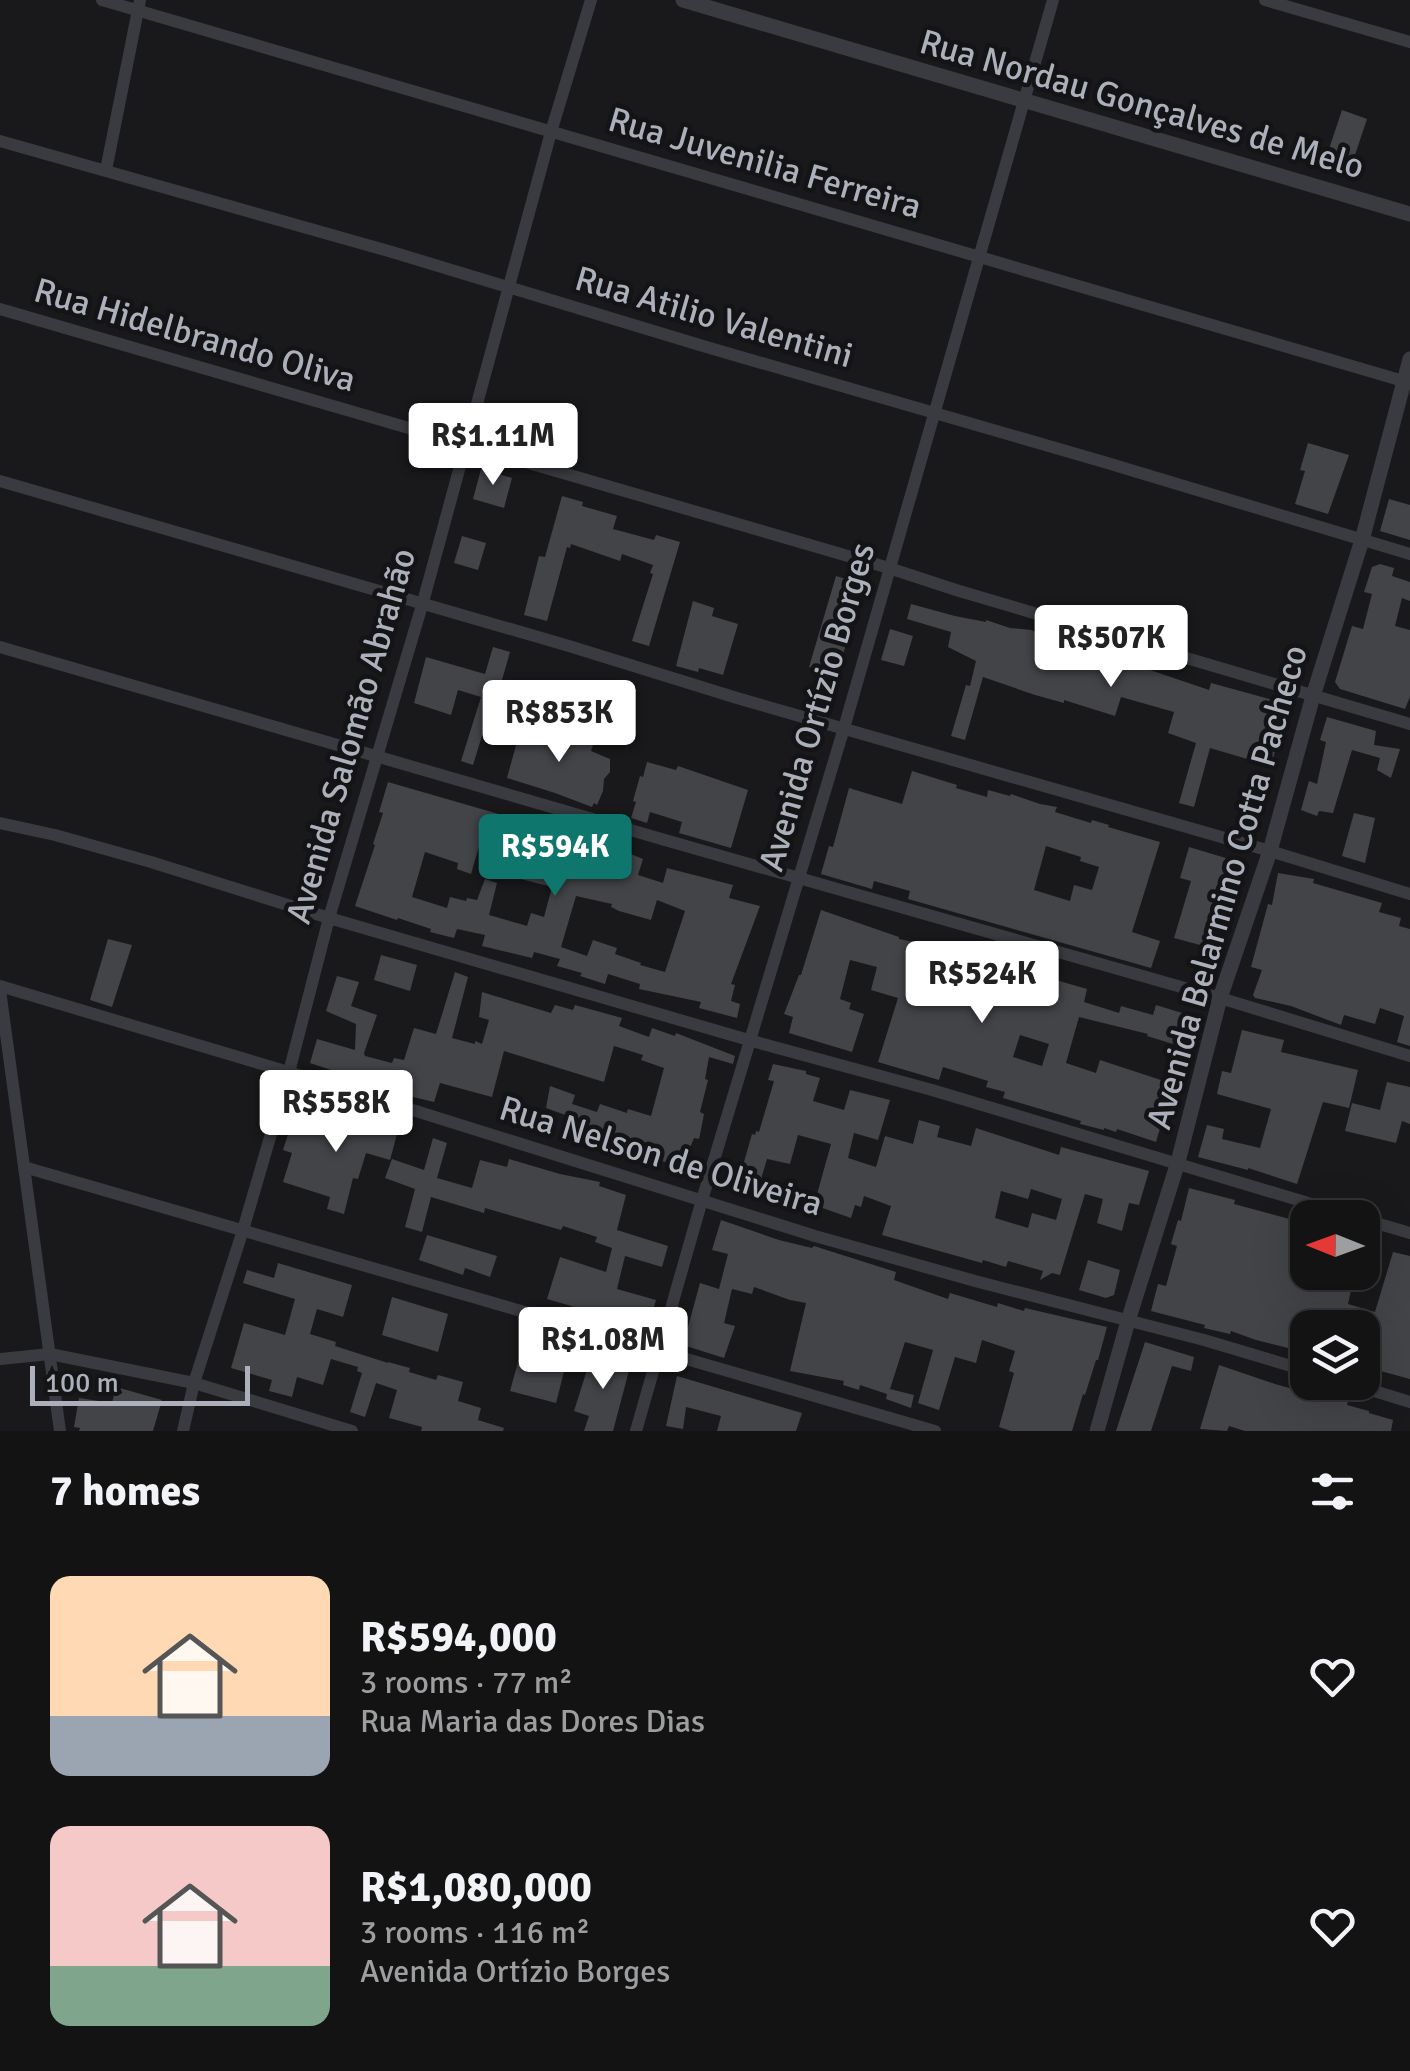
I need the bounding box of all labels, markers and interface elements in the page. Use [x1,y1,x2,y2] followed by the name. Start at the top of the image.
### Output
[915,20,1369,188] street label: Rua Nordau Gonçalves de Melo
[604,98,926,228] street label: Rua Juvenilia Ferreira
[570,257,858,377] street label: Rua Atilio Valentini
[29,268,361,402] street label: Rua Hidelbrando Oliva
[401,403,585,488] pin: R$1.11M
[431,416,555,455] text: R$1.11M
[750,538,884,876] street label: Avenida Ortízio Borges
[277,543,425,929] street label: Avenida Salomão Abrahão
[1030,605,1192,690] pin: R$507K
[1057,618,1165,657] text: R$507K
[1137,640,1317,1134] street label: Avenida Belarmino Cotta Pacheco
[478,680,640,765] pin: R$853K
[505,693,613,732] text: R$853K
[474,814,636,899] pin: R$594K
[501,827,609,866] text: R$594K
[901,941,1063,1026] pin: R$524K
[928,954,1036,993] text: R$524K
[255,1070,417,1155] pin: R$558K
[282,1083,390,1122] text: R$558K
[494,1086,828,1226] street label: Rua Nelson de Oliveira
[1290,1200,1380,1290] north arrow
[1290,1200,1380,1400] map controls
[511,1307,695,1392] pin: R$1.08M
[1290,1310,1380,1400] button: layers
[541,1320,665,1359] text: R$1.08M
[30,1361,250,1406] scale bar
[45,1366,119,1400] text: 100 m
[1305,1464,1360,1519] icon: filters
[50,1466,200,1517] text: 7 homes
[360,1612,557,1663] text: R$594,000
[130,1616,250,1736] icon: home
[1305,1649,1360,1704] icon: heart
[360,1663,573,1702] text: 3 rooms · 77 m²
[360,1702,705,1741] text: Rua Maria das Dores Dias
[360,1862,592,1913] text: R$1,080,000
[130,1866,250,1986] icon: home
[1305,1899,1360,1954] icon: heart
[360,1913,590,1952] text: 3 rooms · 116 m²
[360,1952,670,1991] text: Avenida Ortízio Borges

